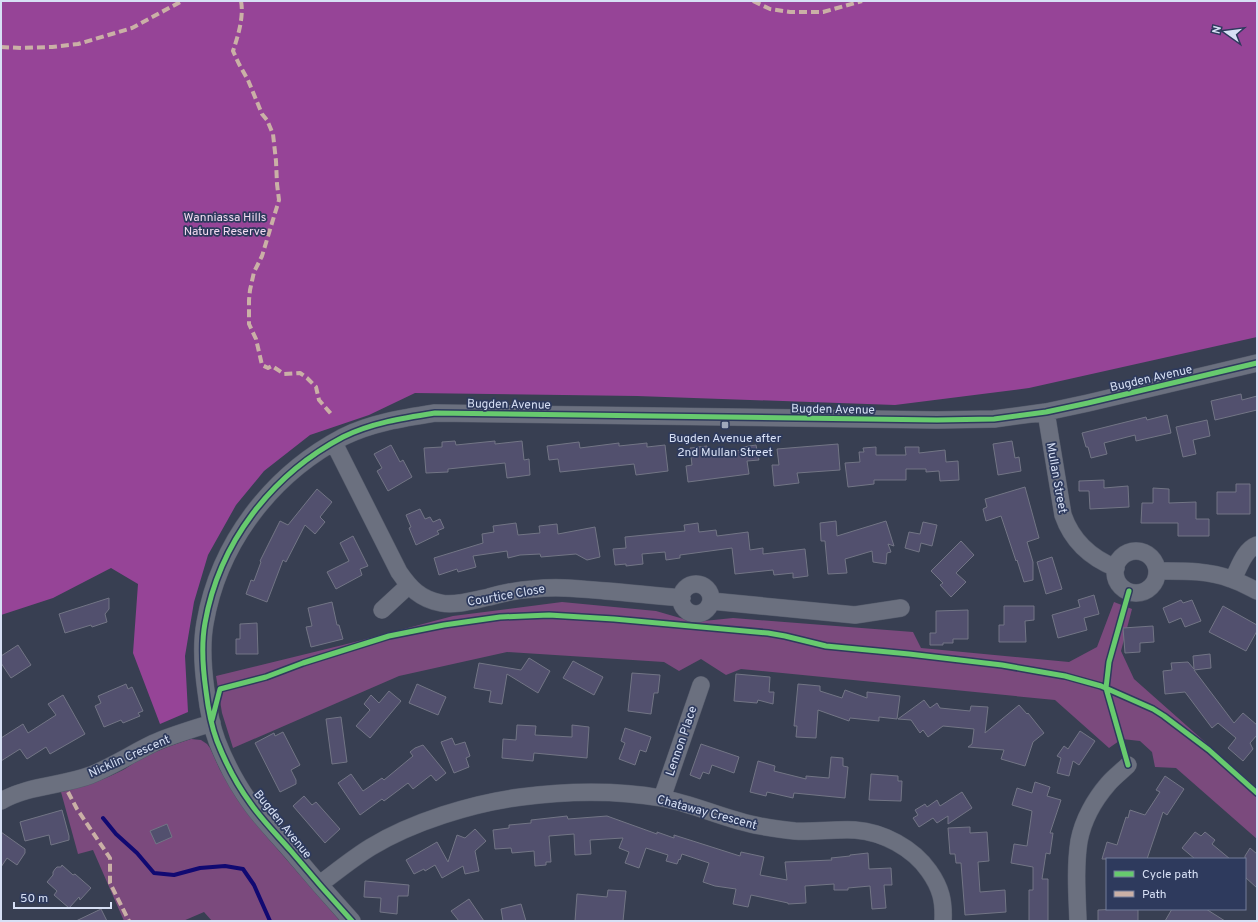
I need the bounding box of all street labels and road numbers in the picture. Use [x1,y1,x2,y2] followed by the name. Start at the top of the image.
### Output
[1109,362,1194,396] street label: Bugden Avenue
[467,396,551,414] street label: Bugden Avenue
[791,401,875,419] street label: Bugden Avenue
[1042,441,1070,515] street label: Mullan Street
[466,581,546,611] street label: Courtice Close
[662,704,701,778] street label: Lennon Place
[86,732,173,782] street label: Nicklin Crescent
[250,787,315,862] street label: Bugden Avenue
[655,792,759,834] street label: Chataway Crescent

